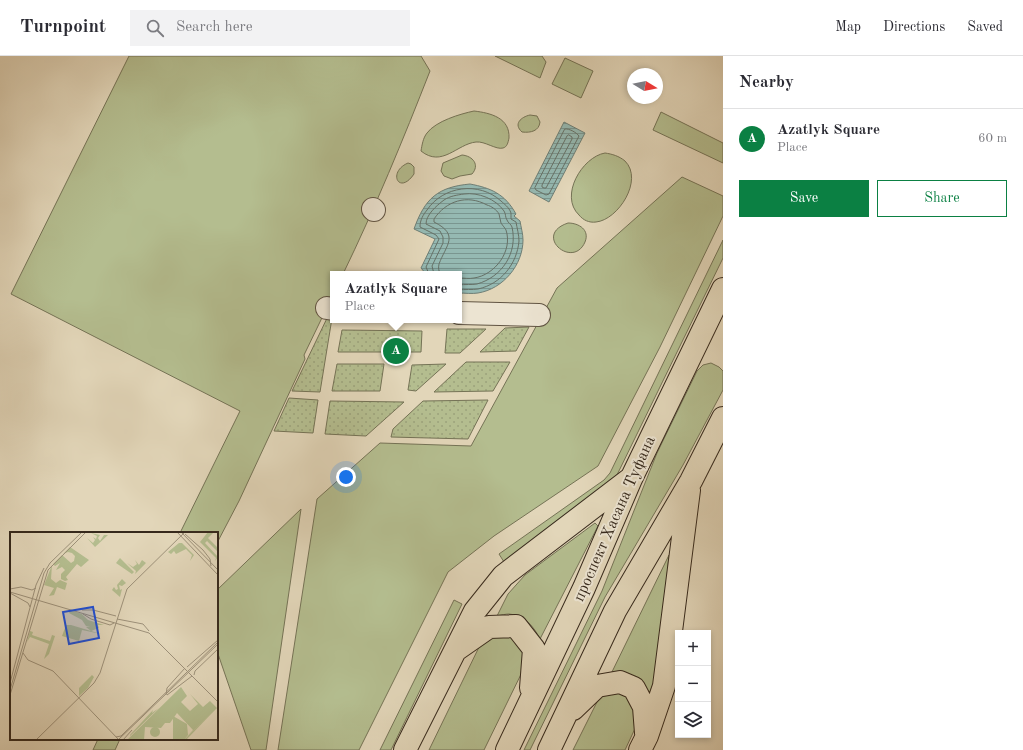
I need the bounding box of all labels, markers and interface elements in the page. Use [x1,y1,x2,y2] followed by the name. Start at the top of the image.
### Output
[130,10,410,46] search box
[144,17,166,39] icon: search
[20,18,106,37] text: Turnpoint
[176,20,253,35] text: Search here
[835,20,861,34] text: Map
[883,20,945,34] text: Directions
[967,20,1003,34] text: Saved
[627,68,663,104] north arrow
[739,74,794,91] text: Nearby
[777,123,880,138] text: Azatlyk Square
[747,132,757,145] text: A
[978,132,1007,145] text: 60 m
[777,141,807,154] text: Place
[739,180,869,217] button: Save
[877,180,1007,217] button: Share
[330,271,462,323] popup
[345,282,448,297] text: Azatlyk Square
[345,300,375,313] text: Place
[383,336,409,366] pin: A
[571,434,659,604] street label: проспект Хасана Туфана
[336,467,356,487] your location
[10,532,218,740] inset map
[675,630,711,738] map controls
[675,630,711,666] button: +
[675,666,711,702] button: −
[675,702,711,738] button: layers

